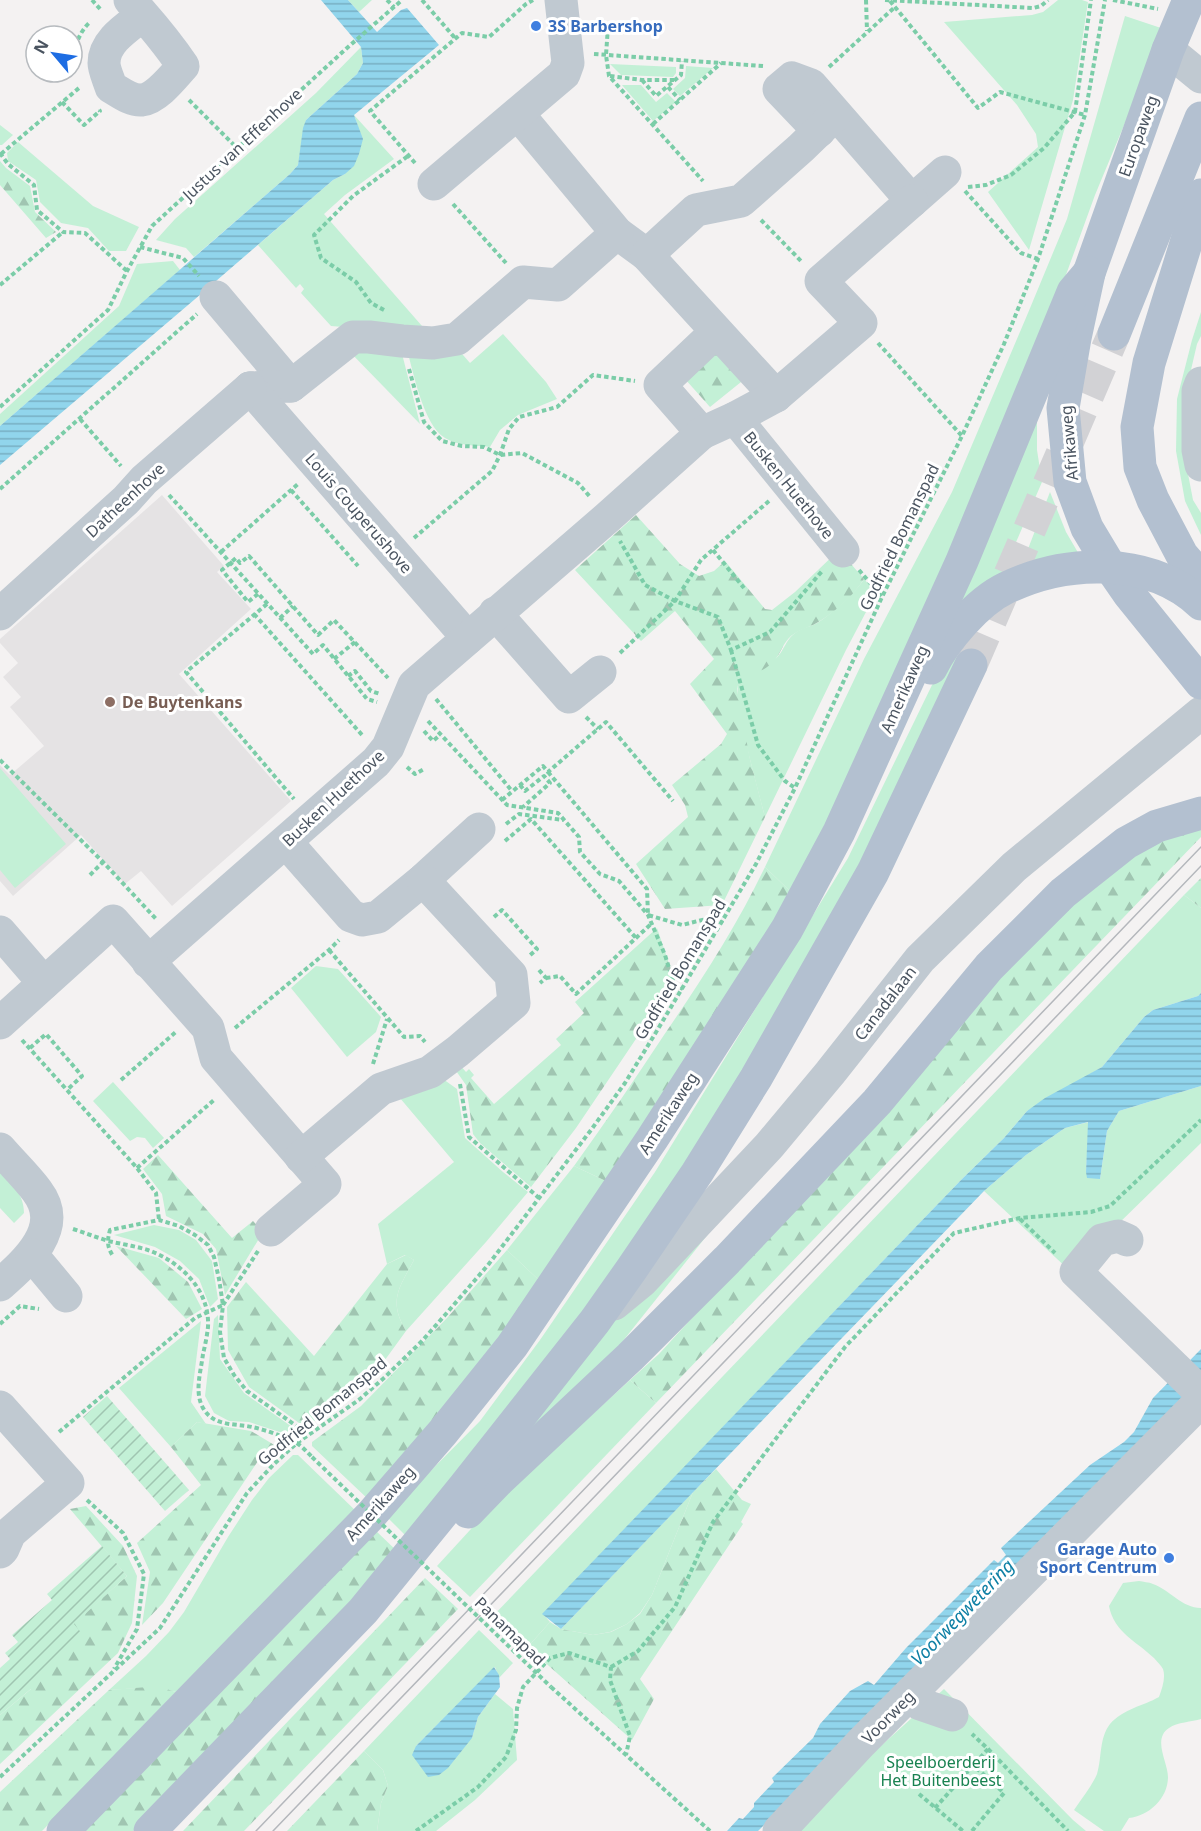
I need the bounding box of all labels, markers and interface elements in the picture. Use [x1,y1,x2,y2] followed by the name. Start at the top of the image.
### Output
[548,15,663,37] place label: 3S Barbershop
[529,19,543,33] marker: 3S Barbershop
[24,24,84,84] north arrow
[28,36,54,58] text: N
[176,83,306,207] street label: Justus van Effenhove
[1113,92,1163,180] street label: Europaweg
[1055,404,1083,482] street label: Afrikaweg
[739,427,839,543] street label: Busken Huethove
[301,448,417,578] street label: Louis Couperushove
[81,458,169,542] street label: Datheenhove
[854,460,944,614] street label: Godfried Bomanspad
[875,642,933,736] street label: Amerikaweg
[122,691,242,713] place label: De Buytenkans
[103,695,117,709] marker: De Buytenkans
[277,745,389,851] street label: Busken Huethove
[629,894,731,1044] street label: Godfried Bomanspad
[849,961,921,1045] street label: Canadalaan
[633,1068,703,1158] street label: Amerikaweg
[253,1352,391,1470] street label: Godfried Bomanspad
[340,1461,420,1545] street label: Amerikaweg
[1039,1538,1157,1578] place label: Garage Auto Sport Centrum
[1162,1551,1176,1565] marker: Garage Auto Sport Centrum
[905,1554,1019,1670] water label: Voorwegwetering
[470,1592,550,1670] street label: Panamapad
[857,1686,919,1748] street label: Voorweg
[880,1751,1002,1791] park label: Speelboerderij Het Buitenbeest

